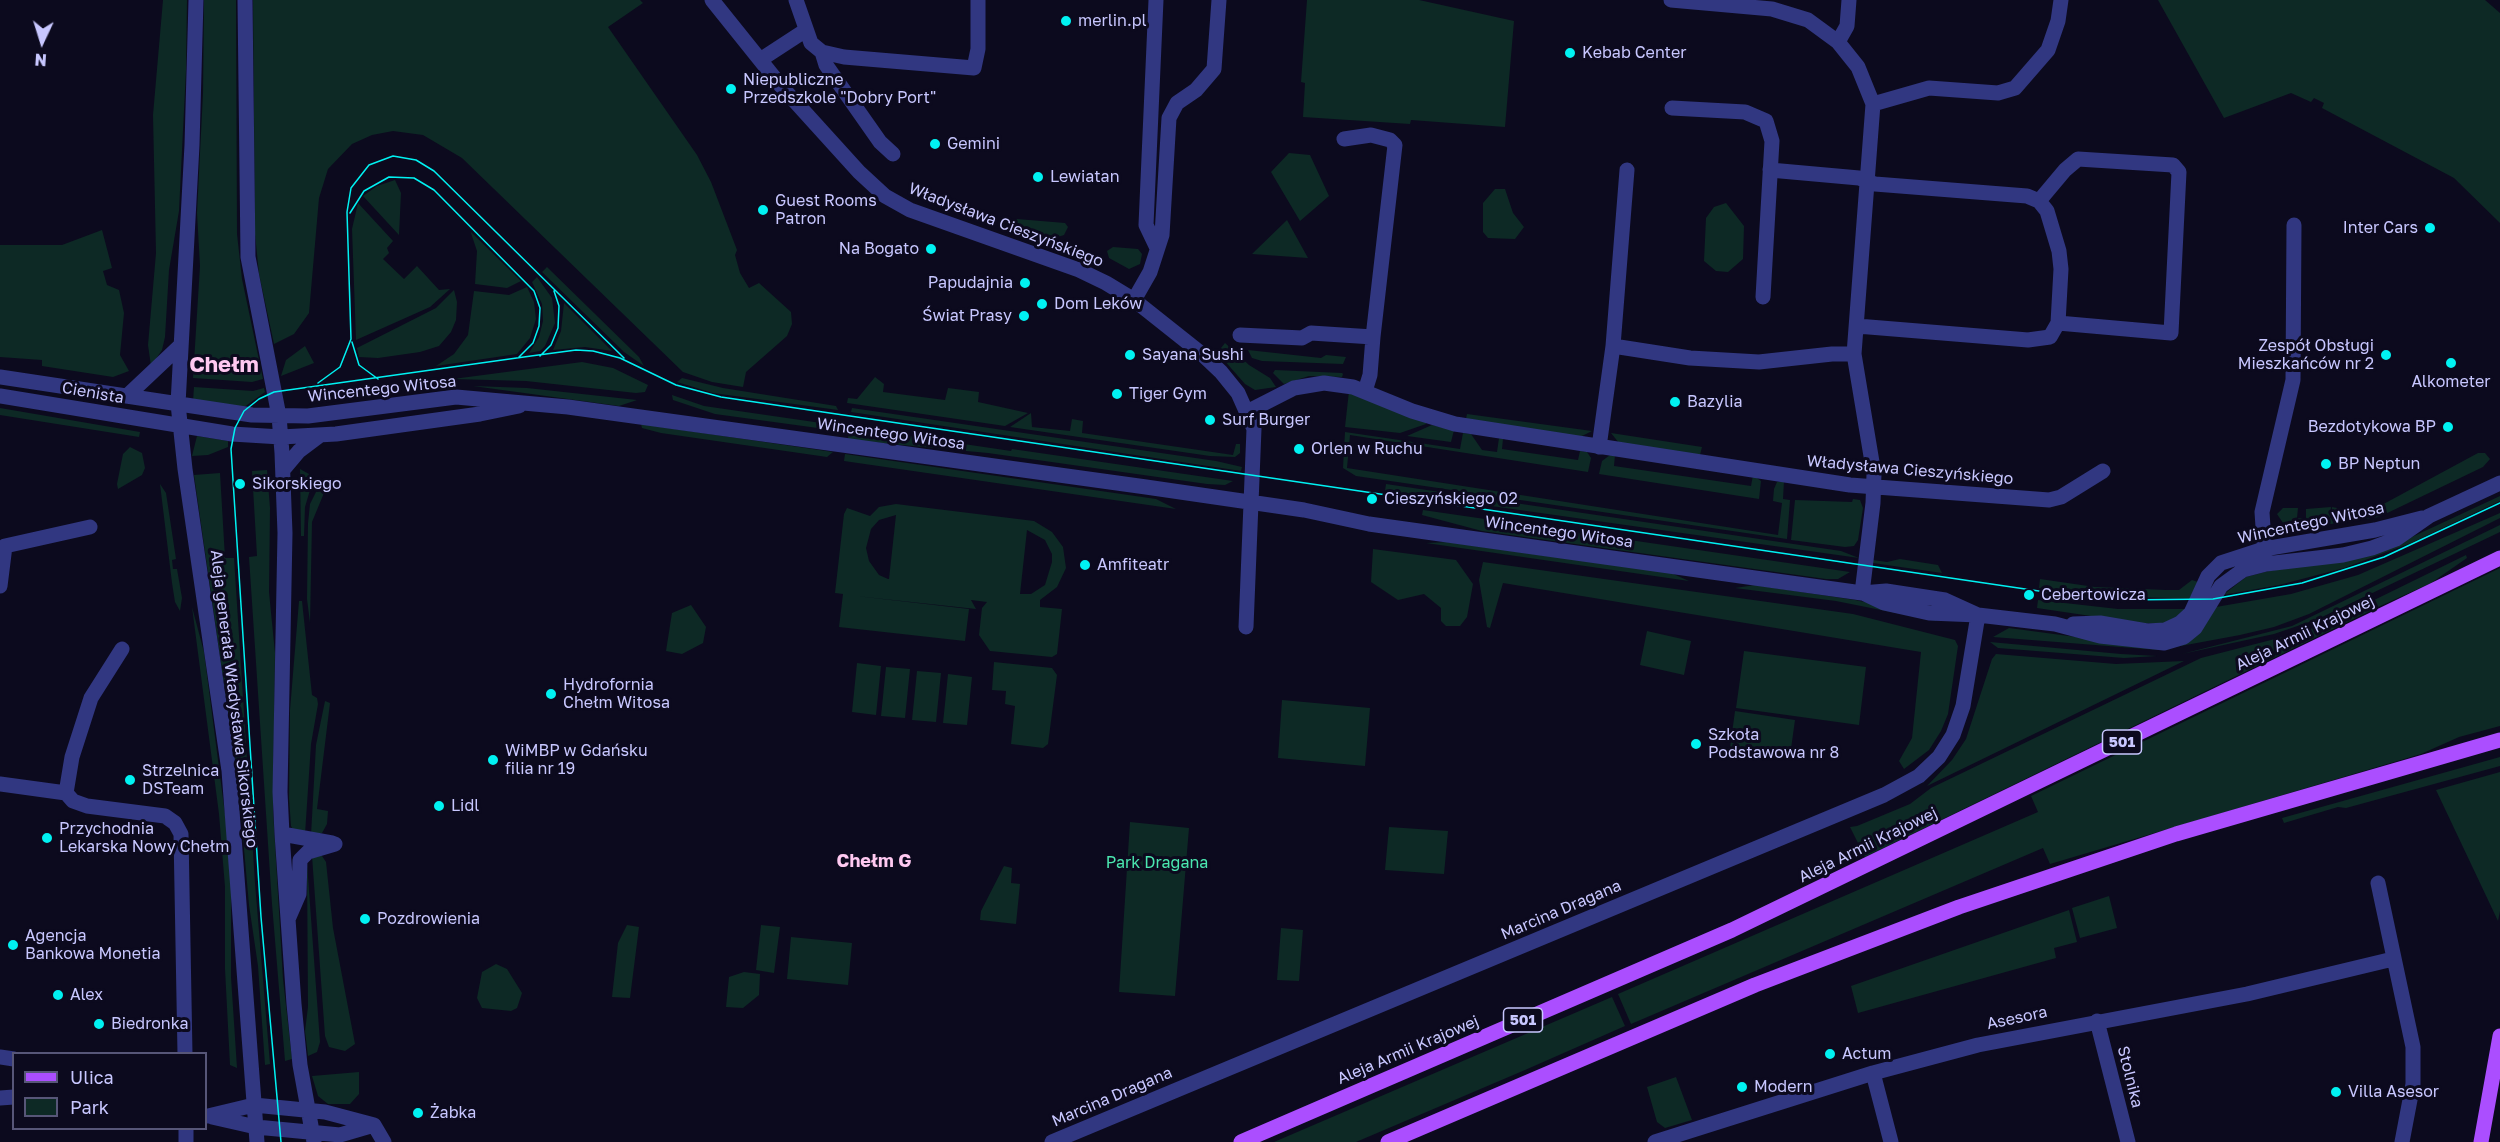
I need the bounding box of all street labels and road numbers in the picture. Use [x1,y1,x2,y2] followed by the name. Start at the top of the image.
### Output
[906,179,1106,271] street label: Władysława Cieszyńskiego
[307,372,457,406] street label: Wincentego Witosa
[61,378,125,408] street label: Cienista
[816,414,966,454] street label: Wincentego Witosa
[1806,451,2014,489] street label: Władysława Cieszyńskiego
[2236,498,2386,548] street label: Wincentego Witosa
[1484,512,1634,552] street label: Wincentego Witosa
[206,549,262,849] street label: Aleja generała Władysława Sikorskiego
[2233,591,2377,675] street label: Aleja Armii Krajowej
[2102,730,2142,754] road number: 501
[1796,803,1940,887] street label: Aleja Armii Krajowej
[1498,876,1624,944] street label: Marcina Dragana
[1985,1002,2049,1034] street label: Asesora
[1504,1008,1543,1032] road number: 501
[1334,1011,1482,1089] street label: Aleja Armii Krajowej
[2113,1044,2147,1110] street label: Stolnika
[1049,1063,1175,1131] street label: Marcina Dragana

